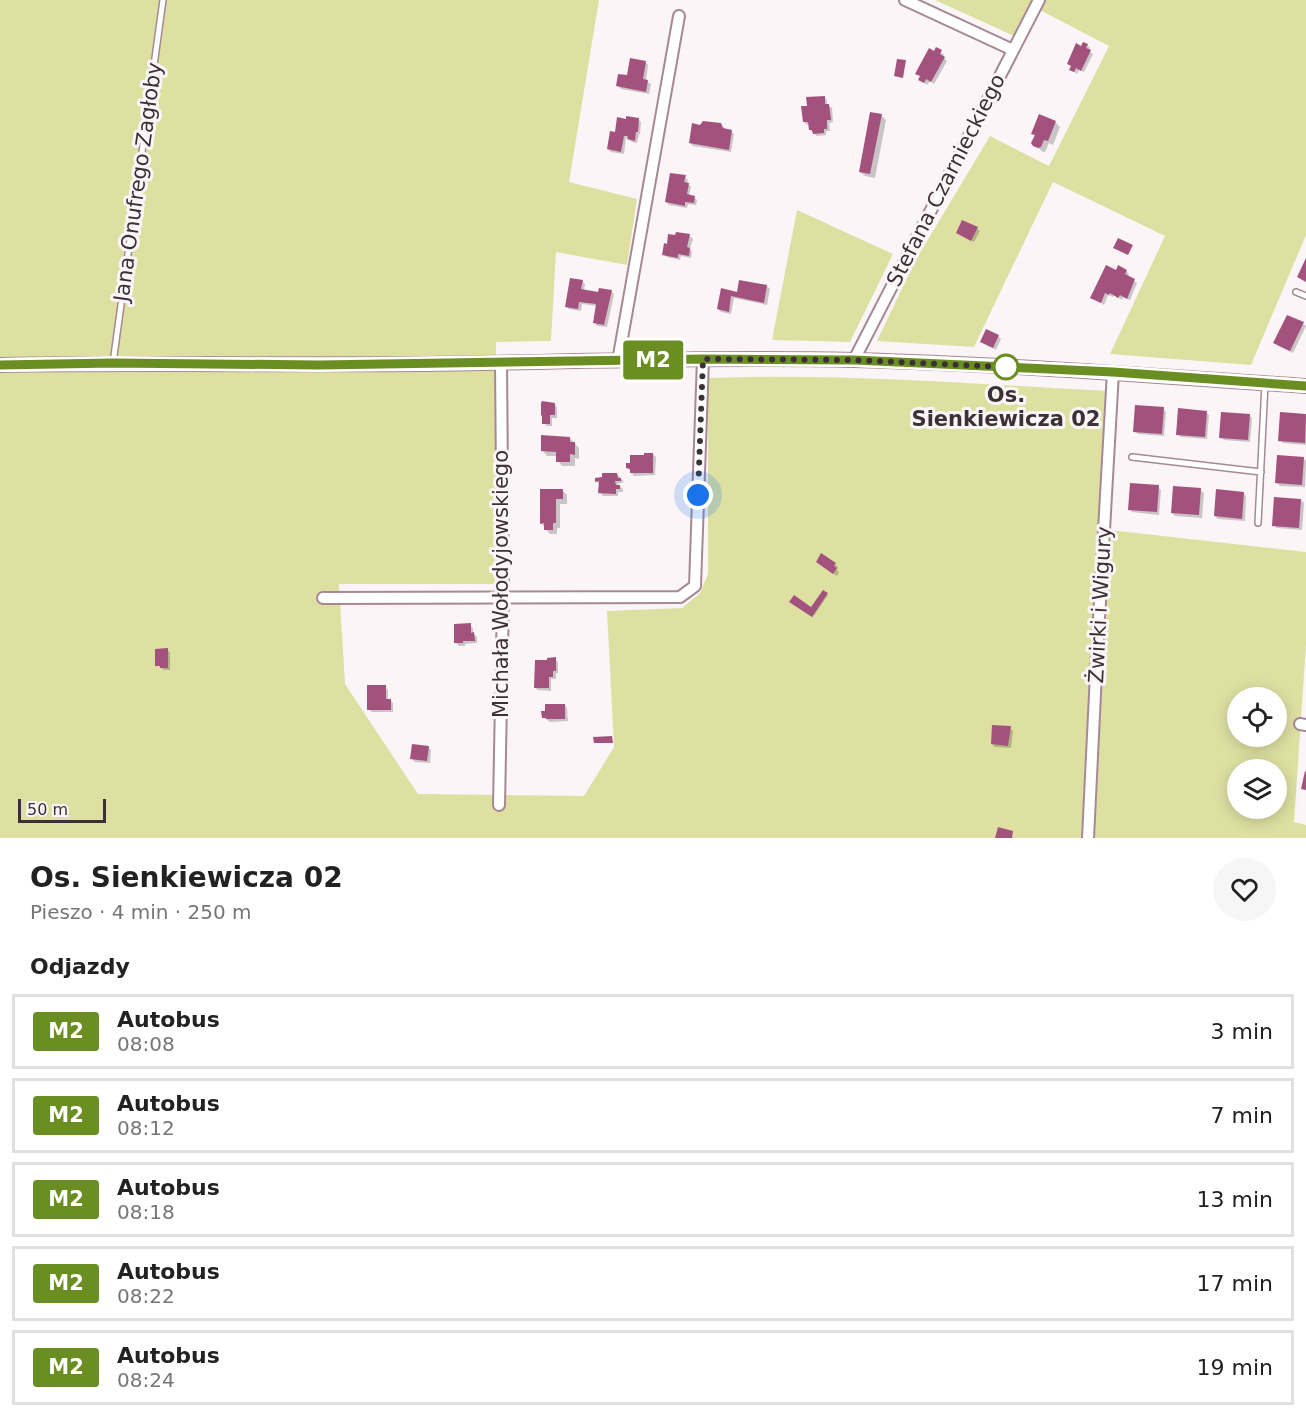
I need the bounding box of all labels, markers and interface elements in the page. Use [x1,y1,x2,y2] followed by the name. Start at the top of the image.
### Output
[109,61,167,305] street label: Jana Onufrego Zagłoby
[882,70,1010,290] street label: Stefana Czarnieckiego
[626,340,680,380] line badge: M2
[635,348,671,372] text: M2
[993,354,1019,380] marker: Os. Sienkiewicza 02
[912,383,1100,431] place label: Os. Sienkiewicza 02
[489,450,513,718] street label: Michała Wołodyjowskiego
[683,480,713,510] your location
[1083,526,1116,684] street label: Żwirki i Wigury
[1227,687,1287,819] map controls
[1227,687,1287,747] button: locate
[1227,759,1287,819] button: layers
[18,796,106,824] scale bar
[27,800,68,819] text: 50 m
[1213,858,1276,921] button: heart
[30,861,343,894] text: Os. Sienkiewicza 02
[30,900,252,924] text: Pieszo · 4 min · 250 m
[30,954,130,979] text: Odjazdy
[117,1007,220,1032] text: Autobus
[48,1019,84,1043] text: M2
[1211,1019,1273,1044] text: 3 min
[117,1032,175,1056] text: 08:08
[117,1091,220,1116] text: Autobus
[48,1103,84,1127] text: M2
[1211,1103,1273,1128] text: 7 min
[117,1116,175,1140] text: 08:12
[117,1175,220,1200] text: Autobus
[48,1187,84,1211] text: M2
[1197,1187,1273,1212] text: 13 min
[117,1200,175,1224] text: 08:18
[117,1259,220,1284] text: Autobus
[48,1271,84,1295] text: M2
[1197,1271,1273,1296] text: 17 min
[117,1284,175,1308] text: 08:22
[117,1343,220,1368] text: Autobus
[48,1355,84,1379] text: M2
[1197,1355,1273,1380] text: 19 min
[117,1368,175,1392] text: 08:24

